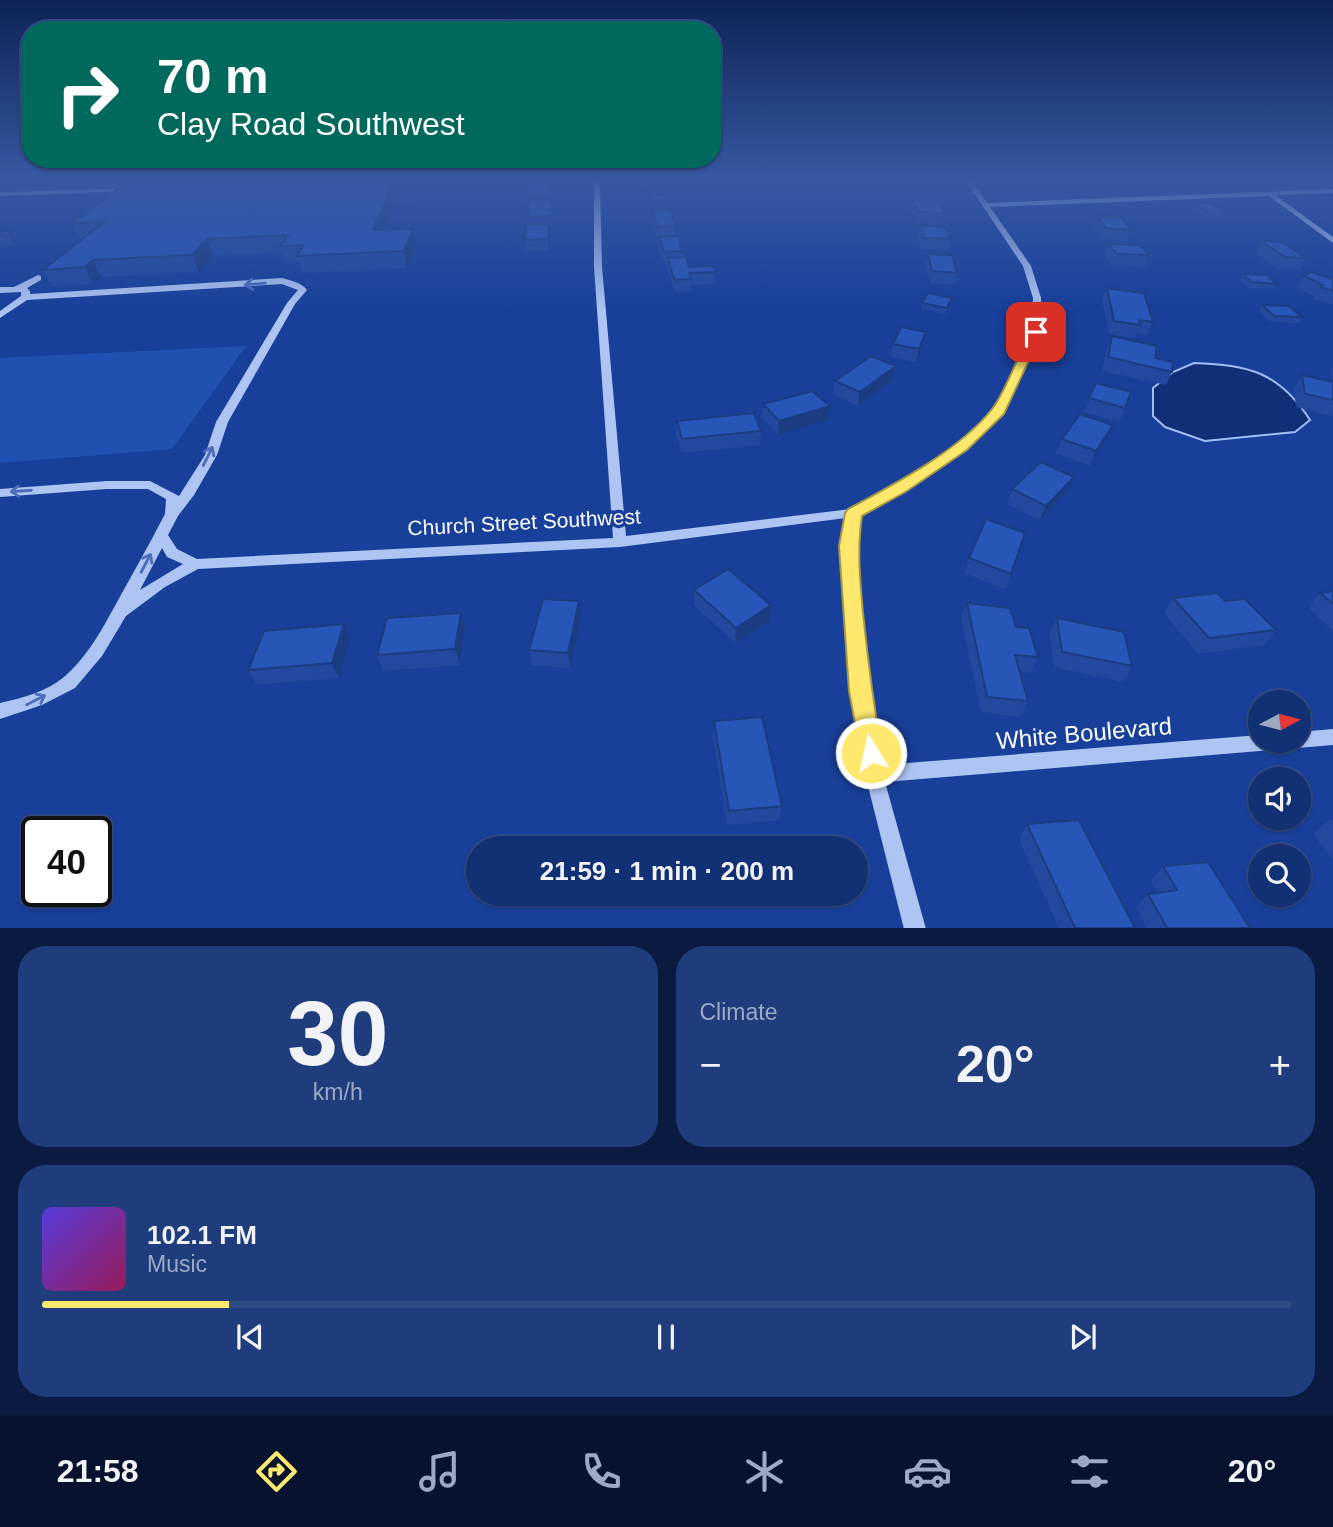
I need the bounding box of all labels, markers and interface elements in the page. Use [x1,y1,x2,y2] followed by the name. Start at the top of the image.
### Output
[42,49,133,140] icon: right
[157,49,269,103] text: 70 m
[157,106,465,142] text: Clay Road Southwest
[244,278,267,291] one-way arrow
[1006,302,1066,362] pin
[1017,313,1055,351] icon: arrive
[202,446,216,467] one-way arrow
[11,485,33,498] one-way arrow
[407,504,641,540] street label: Church Street Southwest
[139,553,153,573] one-way arrow
[1248,690,1311,752] north arrow
[1248,690,1311,907] map controls
[25,692,46,706] one-way arrow
[995,712,1173,754] street label: White Boulevard
[834,716,908,790] position arrow
[1248,767,1311,830] button: sound
[21,816,112,907] speed limit sign: 40
[1248,844,1311,907] button: search
[540,856,794,886] text: 21:59 · 1 min · 200 m
[287,983,388,1084] text: 30
[700,999,777,1025] text: Climate
[956,1035,1035,1093] text: 20°
[700,1044,722,1086] text: −
[1269,1044,1291,1086] text: +
[313,1079,363,1105] text: km/h
[147,1220,257,1250] text: 102.1 FM
[147,1251,207,1277] text: Music
[231,1318,269,1356] icon: previous
[647,1318,685,1356] icon: pause
[1064,1318,1102,1356] icon: next
[252,1447,301,1496] icon: directions
[415,1447,464,1496] icon: music
[577,1447,626,1496] icon: phone
[740,1447,789,1496] icon: climate
[903,1447,952,1496] icon: car
[1065,1447,1114,1496] icon: filters
[57,1453,139,1489] text: 21:58
[1228,1453,1276,1489] text: 20°

